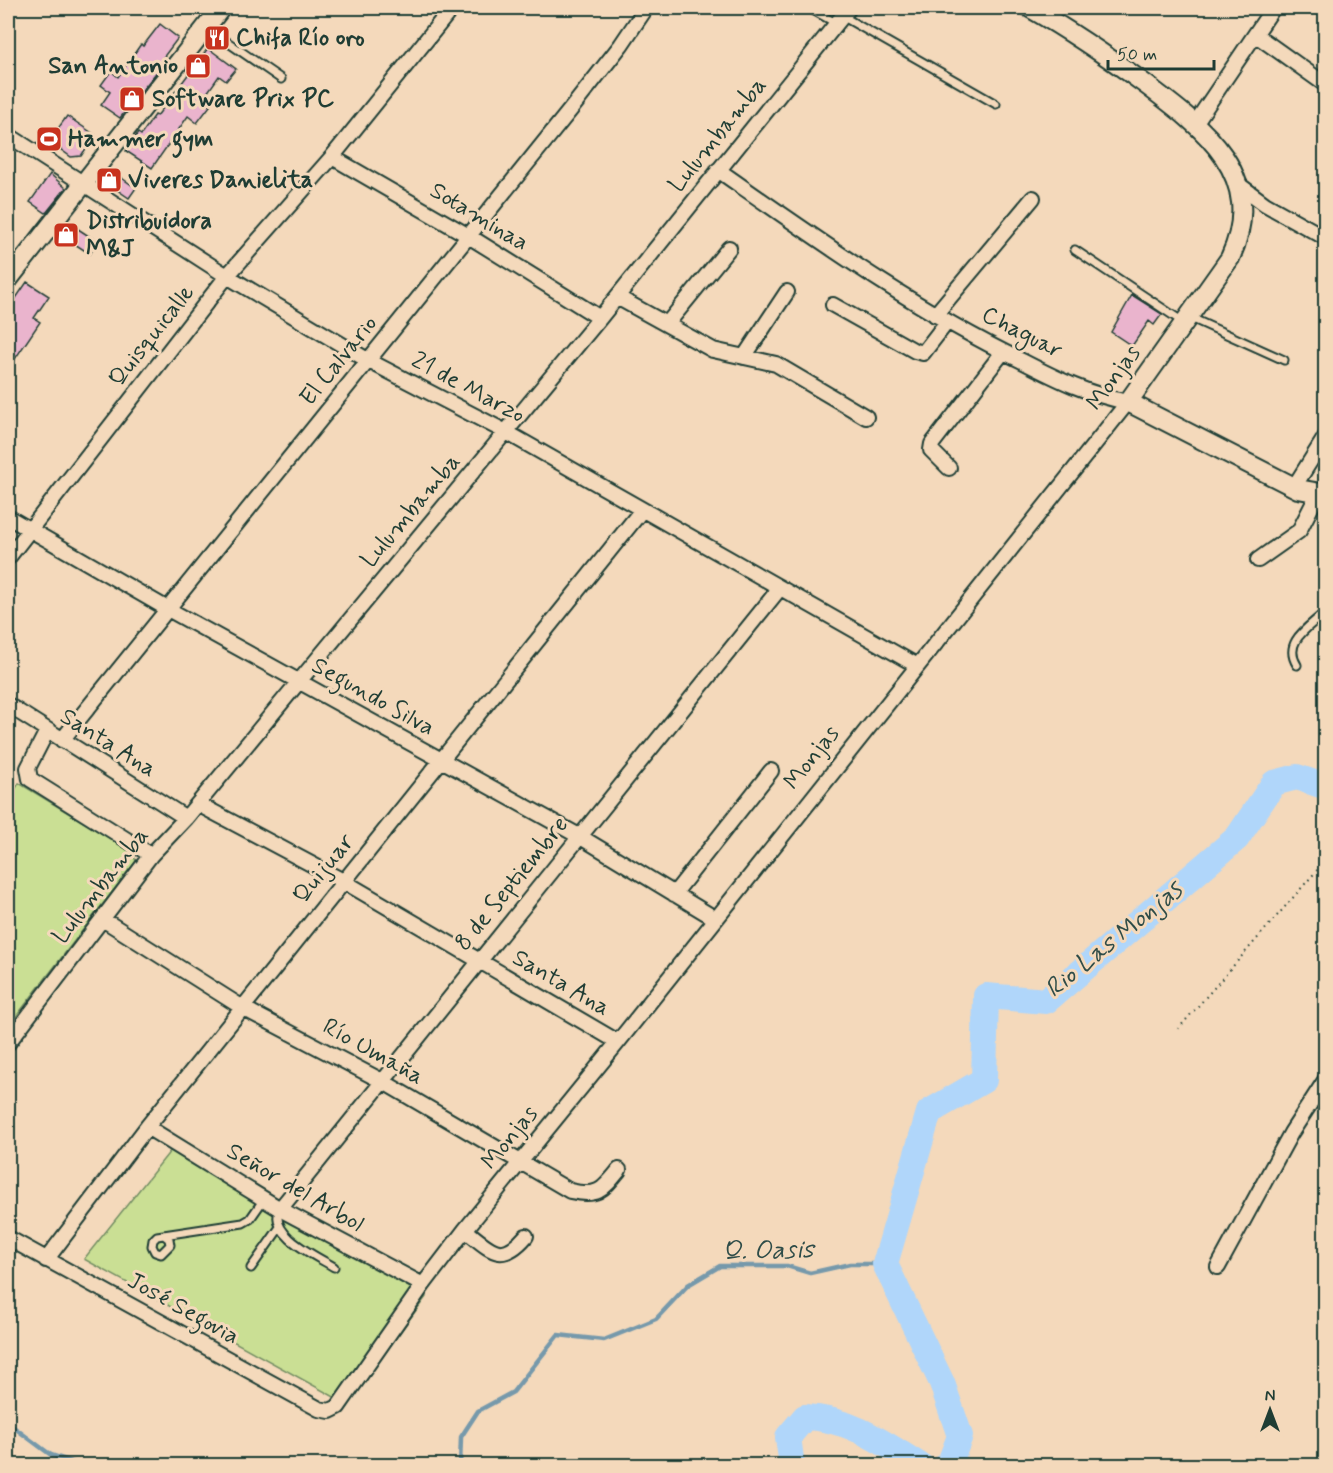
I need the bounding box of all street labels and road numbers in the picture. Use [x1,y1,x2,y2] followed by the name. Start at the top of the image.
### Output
[662,71,774,199] street label: Lulumbamba
[424,175,534,259] street label: Sotaminaa
[102,278,202,394] street label: Quisquicalle
[975,299,1068,368] street label: Chaguar
[293,309,385,413] street label: El Calvario
[1080,339,1148,417] street label: Monjas
[406,345,530,431] street label: 21 de Marzo
[354,448,468,574] street label: Lulumbamba
[305,650,440,746] street label: Segundo Silva
[54,701,162,785] street label: Santa Ana
[777,719,847,797] street label: Monjas
[448,810,576,958] street label: 8 de Septiembre
[46,821,156,951] street label: Lulumbamba
[286,827,362,910] street label: Quijuar
[506,943,616,1023] street label: Santa Ana
[317,1012,429,1092] street label: Río Umaña
[475,1099,546,1176] street label: Monjas
[221,1136,369,1240] street label: Señor del Arbol
[120,1266,244,1355] street label: José Segovia

